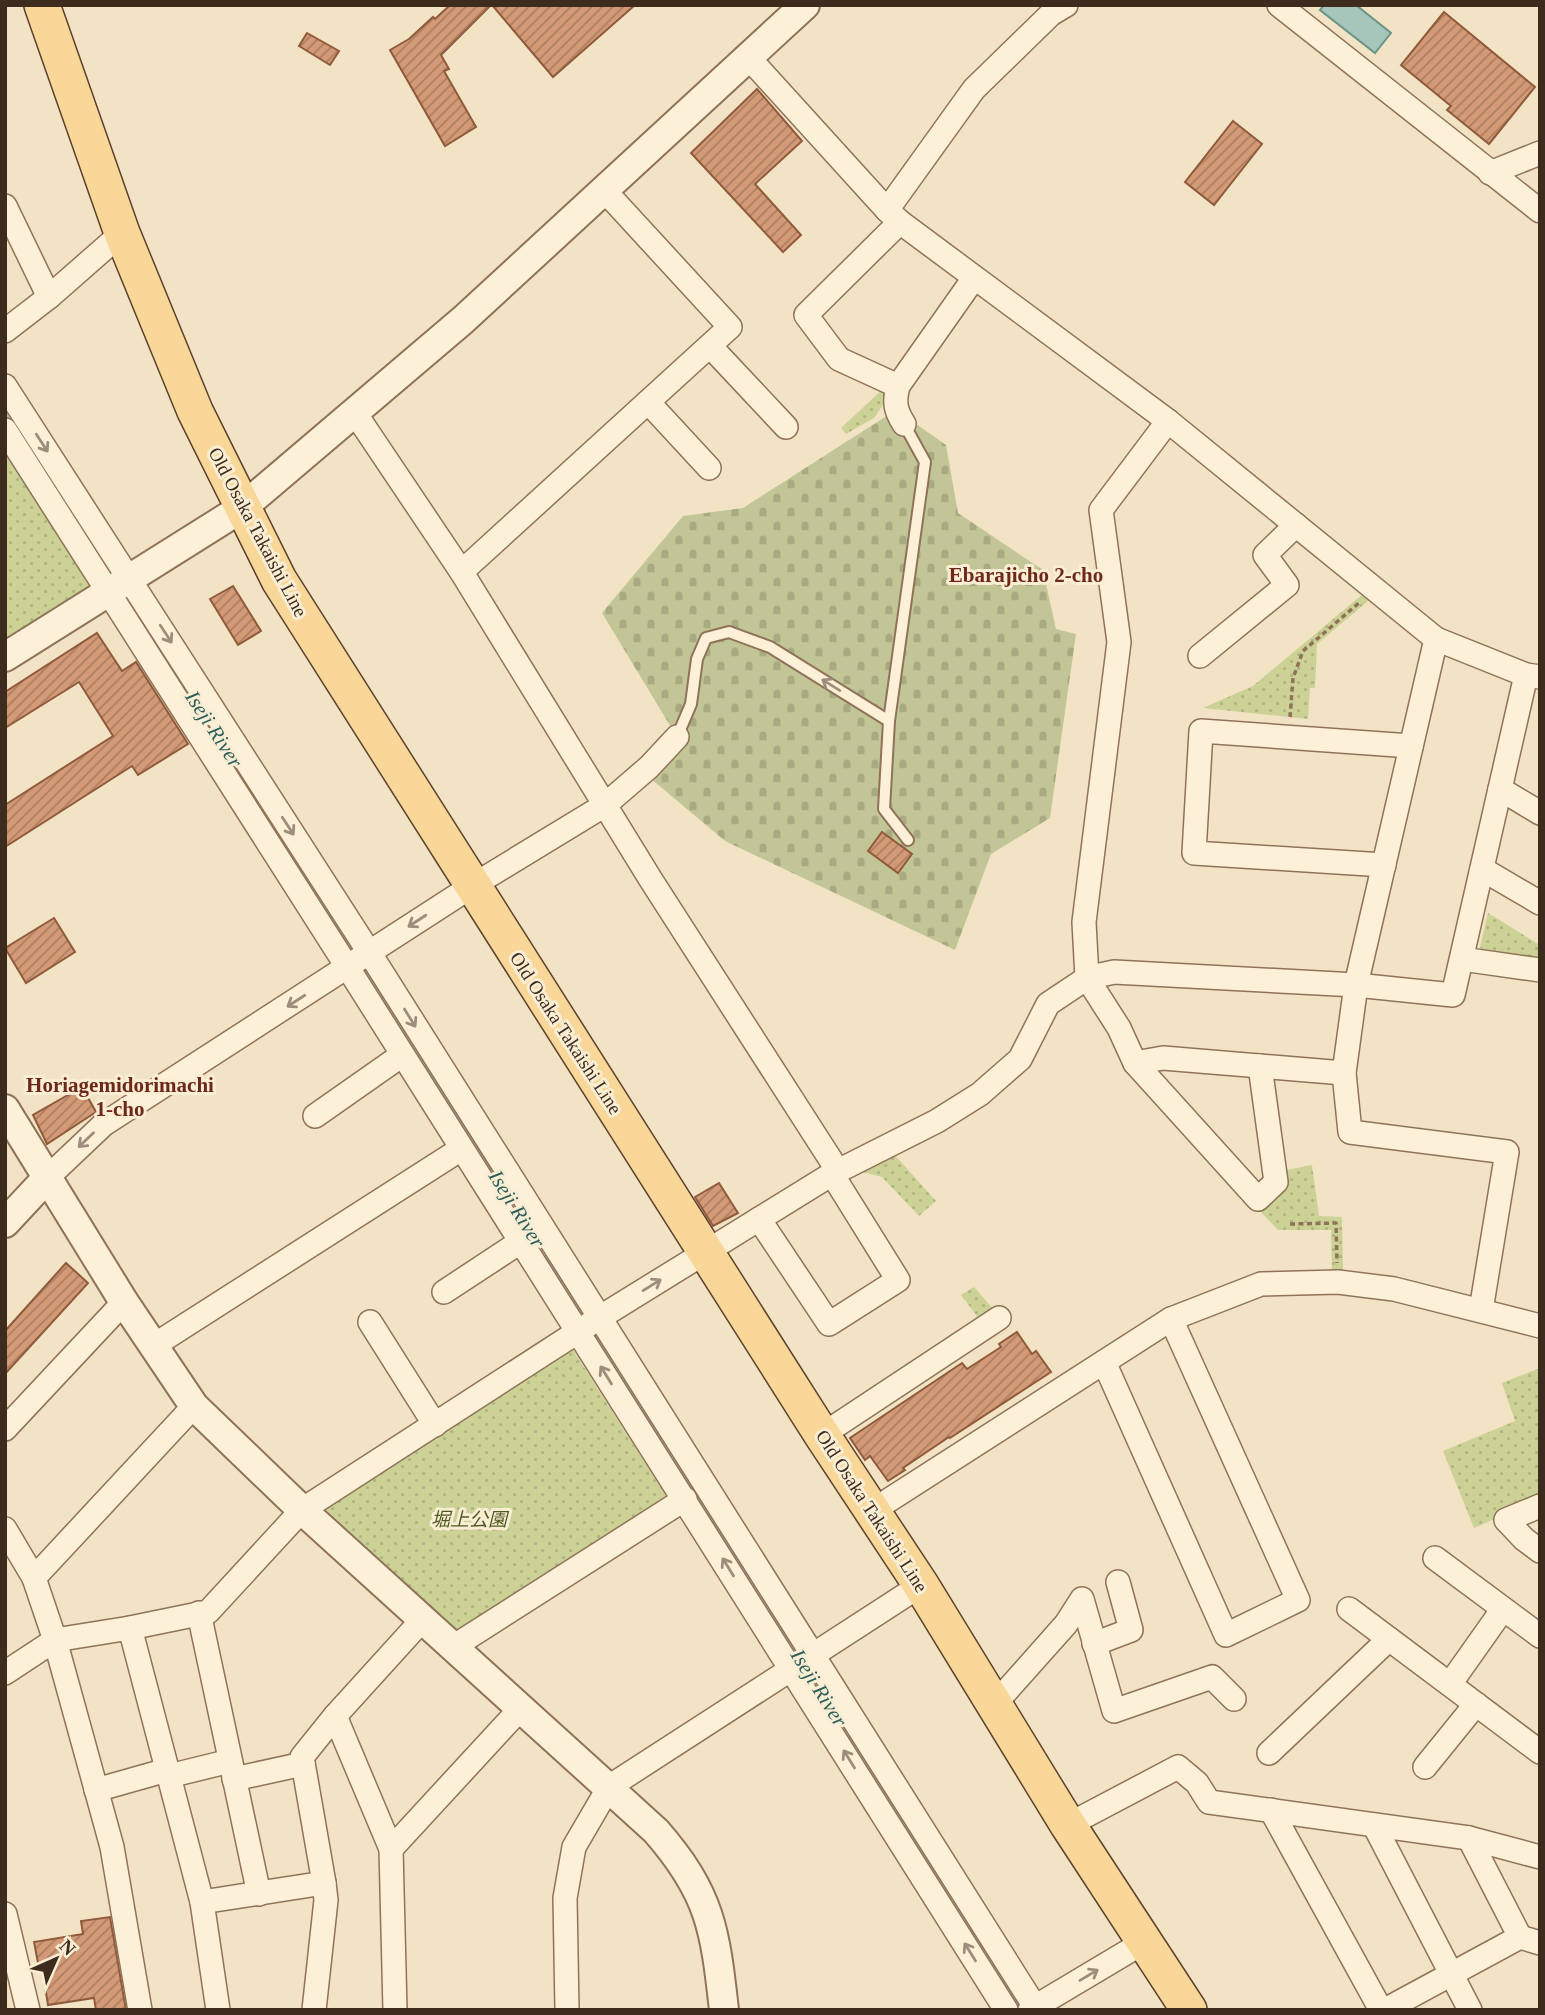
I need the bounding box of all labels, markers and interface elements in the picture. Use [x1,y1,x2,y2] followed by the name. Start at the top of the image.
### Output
[35,433,50,452] one-way arrow
[204,444,312,620] street label: Old Osaka Takaishi Line
[949,563,1103,587] district label: Ebarajicho 2-cho
[158,624,173,643] one-way arrow
[822,677,841,692] one-way arrow
[180,685,248,773] water label: Iseji River
[282,815,296,835] one-way arrow
[408,914,428,928] one-way arrow
[506,948,626,1118] street label: Old Osaka Takaishi Line
[286,994,306,1008] one-way arrow
[404,1007,418,1027] one-way arrow
[26,1073,214,1121] district label: Horiagemidorimachi 1-cho
[78,1132,95,1149] one-way arrow
[483,1165,551,1253] water label: Iseji River
[642,1278,662,1292] one-way arrow
[598,1365,612,1385] one-way arrow
[812,1426,932,1596] street label: Old Osaka Takaishi Line
[431,1509,510,1530] park label: 堀上公園
[720,1558,735,1577] one-way arrow
[785,1644,853,1732] water label: Iseji River
[842,1750,856,1770] one-way arrow
[21,1924,91,1994] north arrow
[55,1935,80,1960] text: N
[963,1943,977,1962] one-way arrow
[1078,1967,1098,1981] one-way arrow

